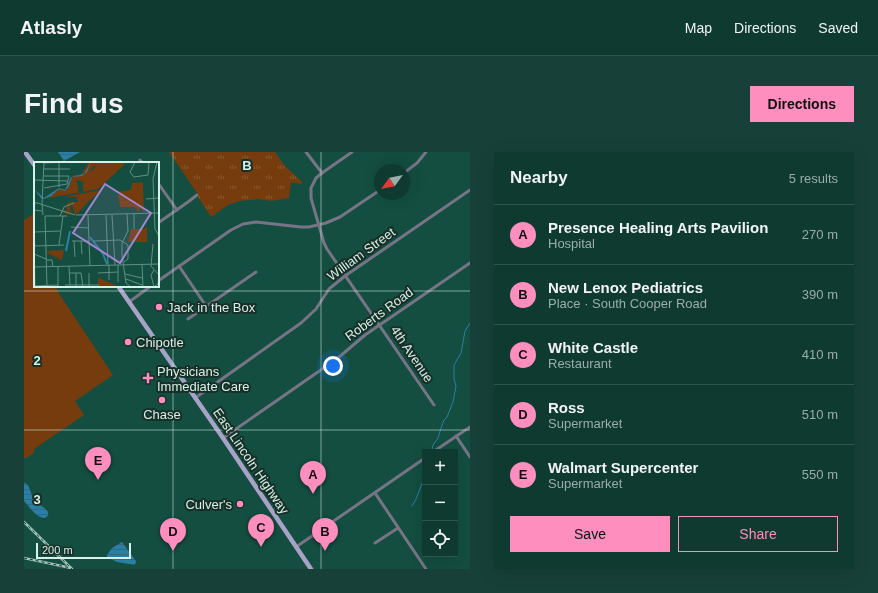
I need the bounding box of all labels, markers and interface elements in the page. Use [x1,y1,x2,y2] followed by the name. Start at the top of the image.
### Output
[20,17,82,38] text: Atlasly
[685,20,712,36] text: Map
[734,20,796,36] text: Directions
[818,20,858,36] text: Saved
[750,86,854,122] button: Directions
[24,88,124,119] text: Find us
[242,158,252,173] text: B
[34,162,159,287] inset map
[374,164,410,200] north arrow
[510,168,568,187] text: Nearby
[789,171,838,186] text: 5 results
[548,219,768,236] text: Presence Healing Arts Pavilion
[324,224,398,284] street label: William Street
[518,227,528,242] text: A
[802,227,838,242] text: 270 m
[548,236,595,251] text: Hospital
[548,279,703,296] text: New Lenox Pediatrics
[342,284,416,344] street label: Roberts Road
[518,287,528,302] text: B
[802,287,838,302] text: 390 m
[548,296,707,311] text: Place · South Cooper Road
[167,300,256,315] place label: Jack in the Box
[154,302,164,312] marker: Jack in the Box
[388,323,436,385] street label: 4th Avenue
[136,335,184,350] place label: Chipotle
[123,337,133,347] marker: Chipotle
[548,339,638,356] text: White Castle
[518,347,528,362] text: C
[802,347,838,362] text: 410 m
[33,353,41,368] text: 2
[323,356,343,376] your location
[548,356,612,371] text: Restaurant
[157,364,249,394] place label: Physicians Immediate Care
[142,372,154,384] marker: Physicians Immediate Care
[157,395,167,405] marker: Chase
[548,399,585,416] text: Ross
[210,405,292,517] street label: East Lincoln Highway
[143,407,181,422] place label: Chase
[518,407,528,422] text: D
[802,407,838,422] text: 510 m
[548,416,622,431] text: Supermarket
[85,447,111,480] pin: E
[422,449,458,557] map controls
[422,449,458,485] button: +
[548,459,698,476] text: Walmart Supercenter
[300,461,326,494] pin: A
[519,467,527,482] text: E
[802,467,838,482] text: 550 m
[548,476,622,491] text: Supermarket
[422,485,458,521] button: −
[33,492,41,507] text: 3
[185,497,232,512] place label: Culver's
[235,499,245,509] marker: Culver's
[248,514,274,547] pin: C
[510,516,670,552] button: Save
[678,516,838,552] button: Share
[160,518,186,551] pin: D
[312,518,338,551] pin: B
[422,521,458,557] button: locate
[36,541,131,560] scale bar
[42,544,73,556] text: 200 m

